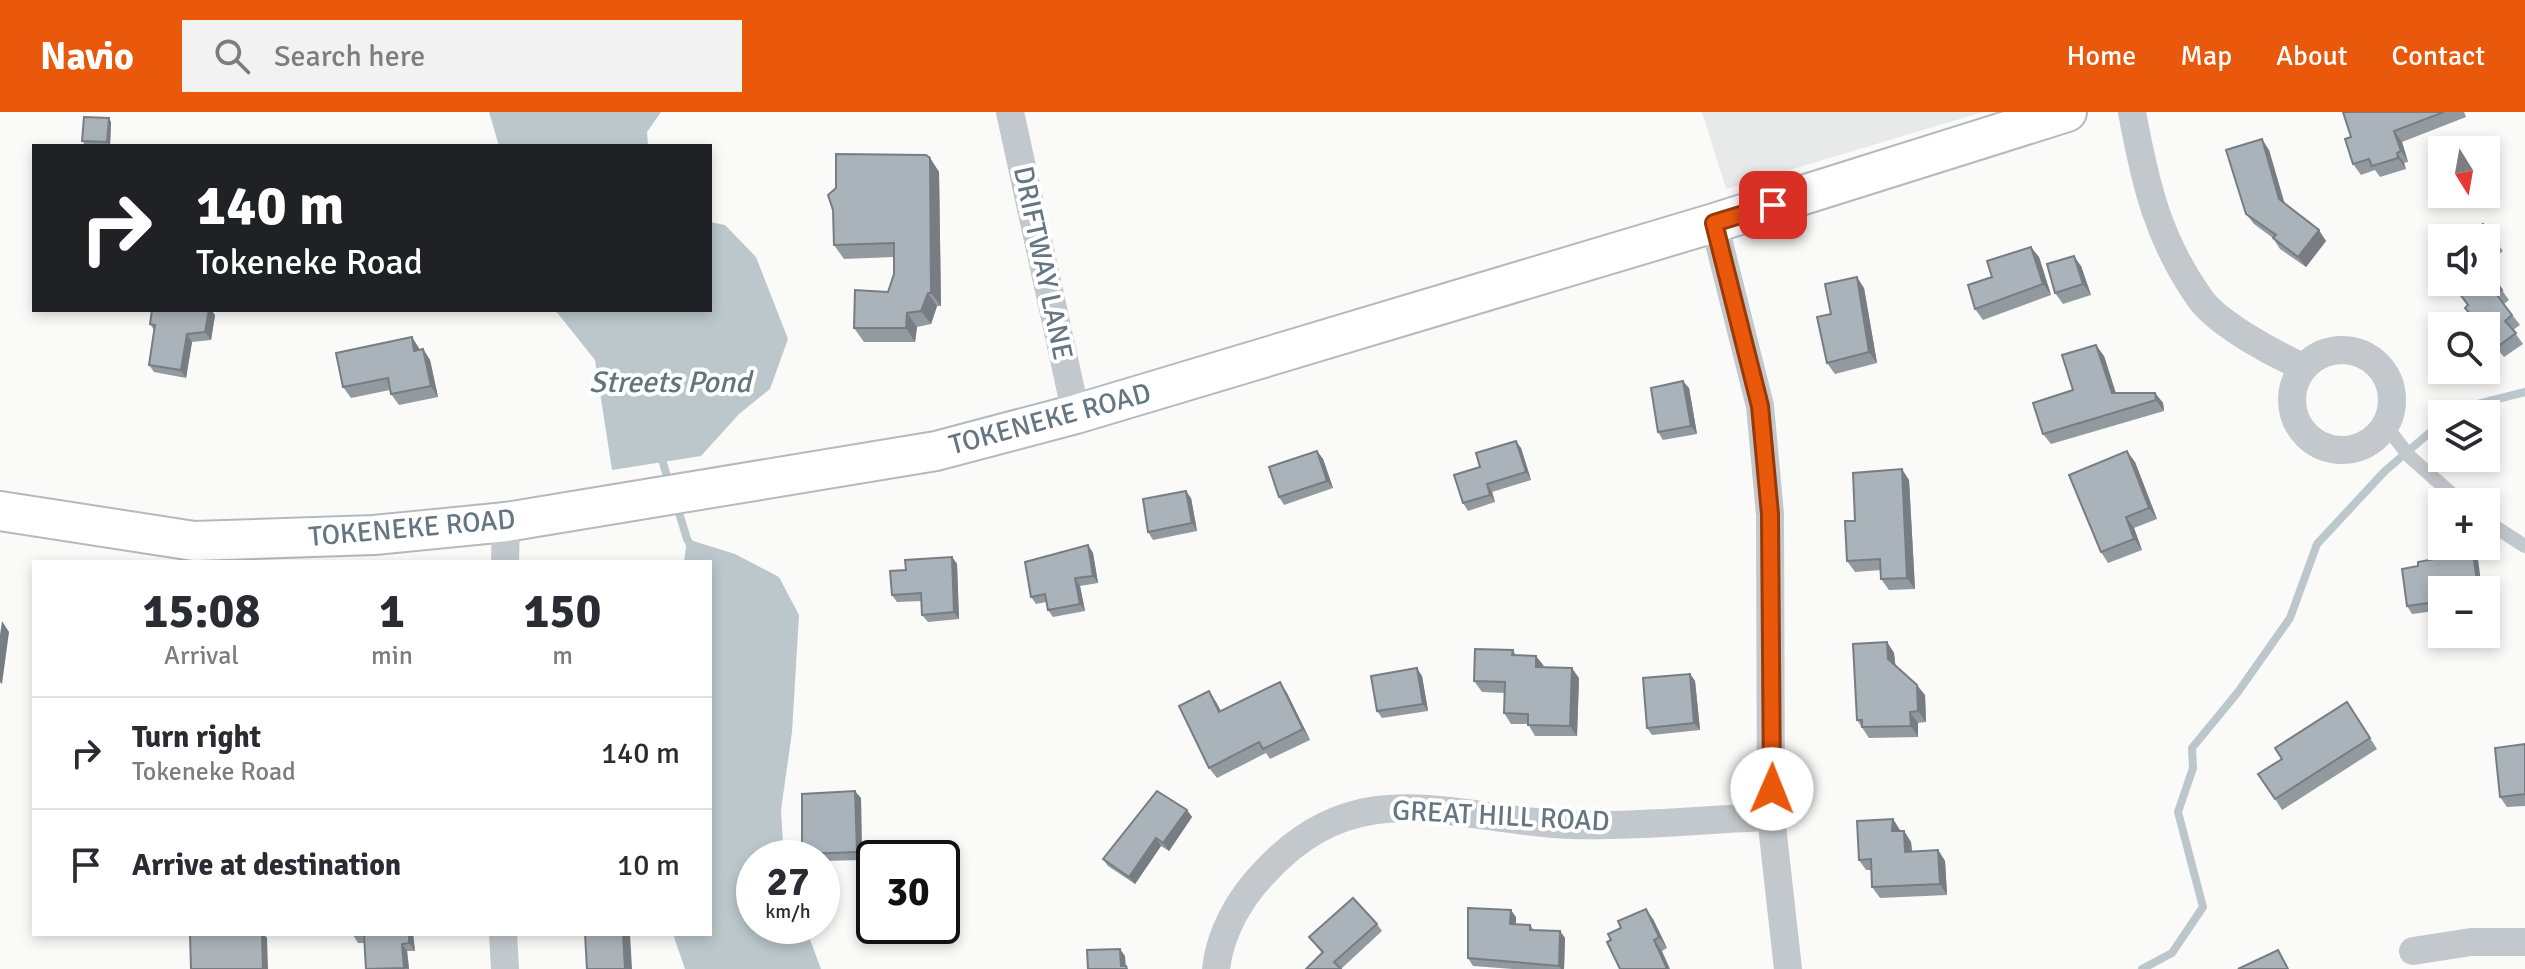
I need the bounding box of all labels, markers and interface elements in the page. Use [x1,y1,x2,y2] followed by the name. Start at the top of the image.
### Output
[182,20,742,92] search box
[40,33,134,80] text: Navio
[210,34,254,78] icon: search
[274,38,425,75] text: Search here
[2067,39,2136,73] text: Home
[2180,39,2232,73] text: Map
[2276,39,2348,73] text: About
[2392,39,2485,73] text: Contact
[2428,136,2500,208] north arrow
[2428,136,2500,648] map controls
[1006,163,1080,363] street label: DRIFTWAY LANE
[196,171,344,240] text: 140 m
[1739,171,1807,239] pin
[64,176,168,280] icon: right
[1751,183,1795,227] icon: arrive
[2428,224,2500,296] button: sound
[196,240,423,285] text: Tokeneke Road
[2428,312,2500,384] button: search
[589,364,754,401] water label: Streets Pond
[946,376,1154,462] street label: TOKENEKE ROAD
[2428,400,2500,472] button: layers
[2428,488,2500,560] button: +
[307,502,517,554] street label: TOKENEKE ROAD
[2428,576,2500,648] button: −
[143,582,260,641] text: 15:08
[379,582,405,641] text: 1
[524,582,601,641] text: 150
[164,640,239,672] text: Arrival
[371,640,413,672] text: min
[552,640,573,672] text: m
[132,719,261,756] text: Turn right
[64,731,108,775] icon: right
[601,735,680,772] text: 140 m
[1730,747,1814,831] position arrow
[132,756,296,788] text: Tokeneke Road
[1391,793,1611,839] street label: GREAT HILL ROAD
[856,840,960,944] speed limit sign: 30
[64,843,108,887] icon: arrive
[132,847,401,884] text: Arrive at destination
[617,847,680,884] text: 10 m
[766,857,810,907] text: 27
[765,899,811,924] text: km/h

